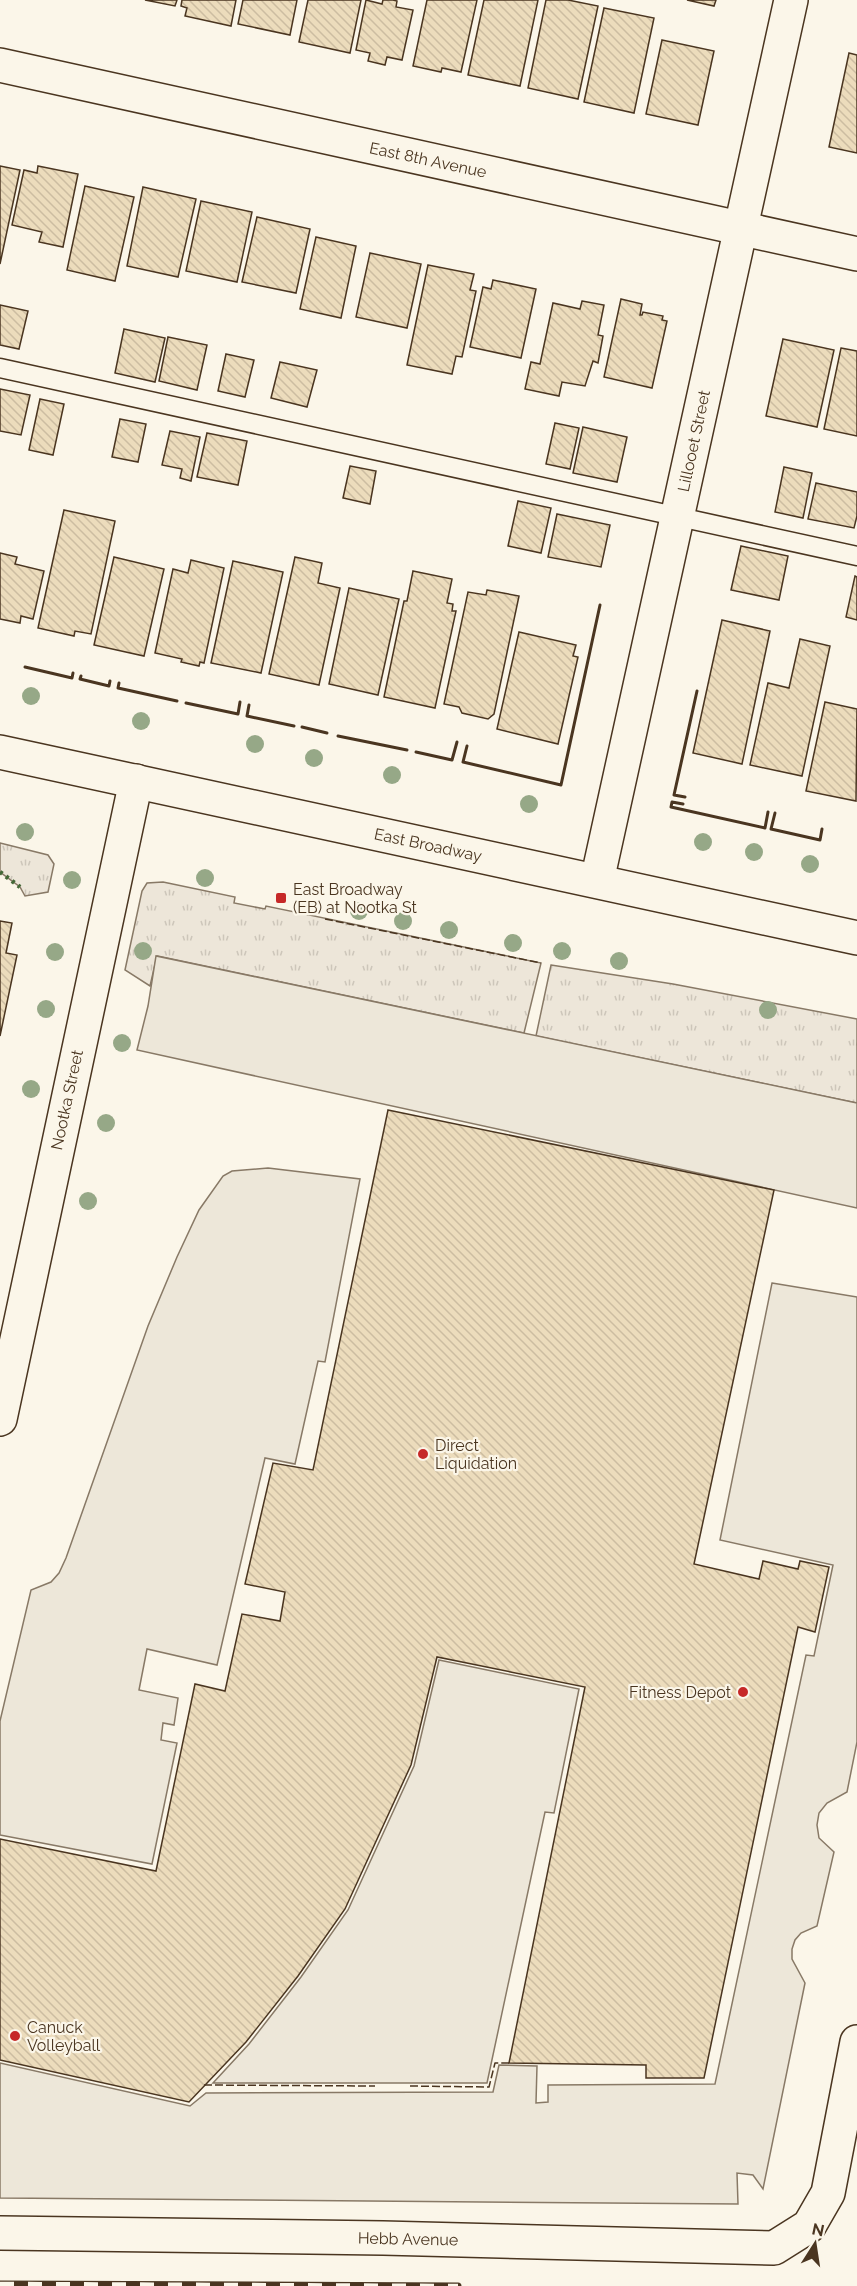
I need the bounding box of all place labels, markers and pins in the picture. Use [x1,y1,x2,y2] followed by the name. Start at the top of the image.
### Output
[293,880,417,917] place label: East Broadway (EB) at Nootka St
[274,891,288,905] marker: East Broadway (EB) at Nootka St
[435,1436,517,1473] place label: Direct Liquidation
[416,1447,430,1461] marker: Direct Liquidation
[629,1683,732,1702] place label: Fitness Depot
[736,1685,750,1699] marker: Fitness Depot
[27,2018,101,2055] place label: Canuck Volleyball
[8,2029,22,2043] marker: Canuck Volleyball

